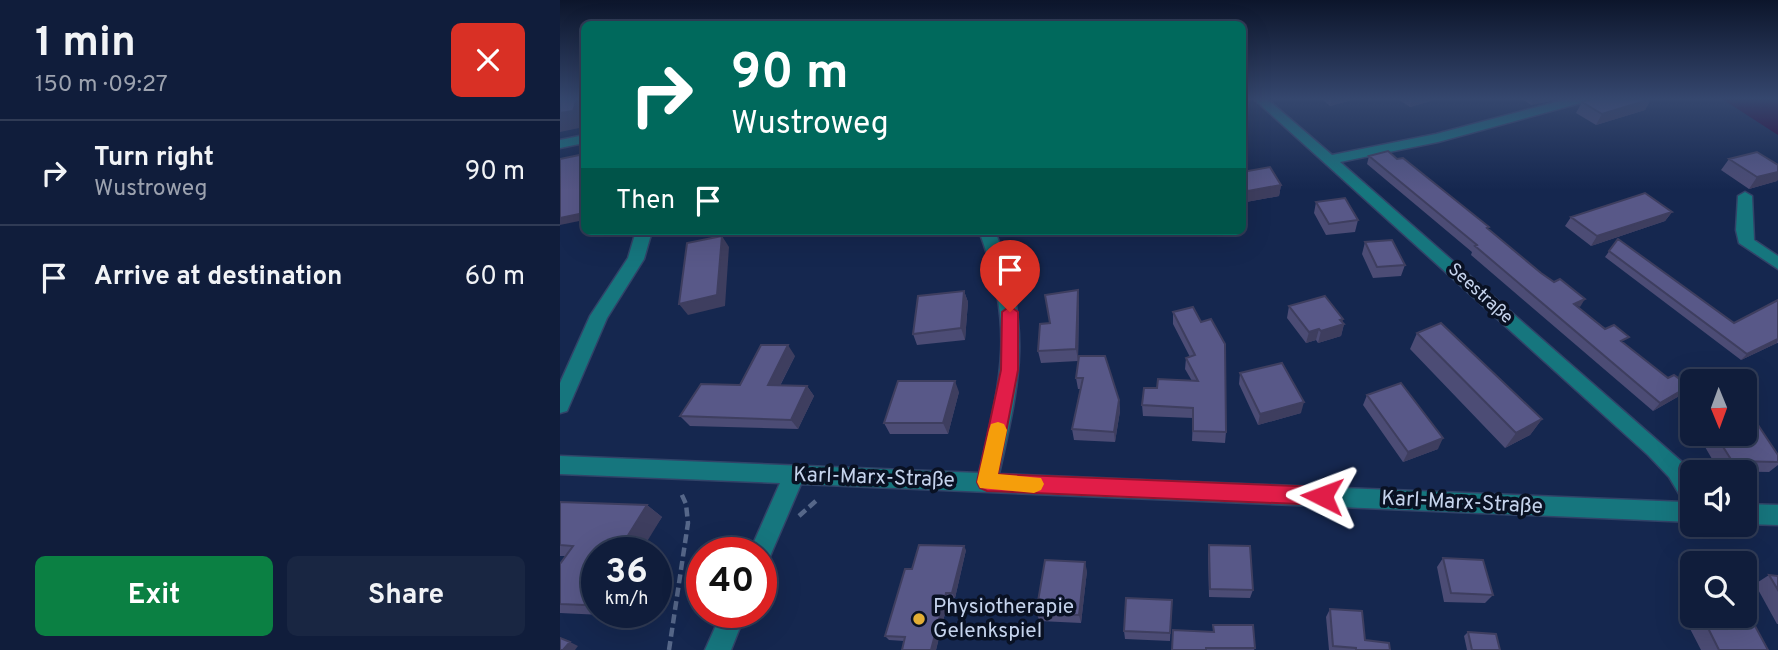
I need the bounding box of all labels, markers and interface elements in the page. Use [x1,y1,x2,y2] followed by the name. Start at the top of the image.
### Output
[35,18,136,71] text: 1 min
[451,23,525,97] button: close
[731,44,849,106] text: 90 m
[616,49,707,140] icon: right
[35,71,168,100] text: 150 m · 09:27
[731,105,889,145] text: Wustroweg
[94,142,214,175] text: Turn right
[35,154,73,192] icon: right
[465,156,525,189] text: 90 m
[94,175,207,204] text: Wustroweg
[689,182,727,220] icon: arrive
[616,185,675,218] text: Then
[980,240,1040,312] pin
[991,251,1029,289] icon: arrive
[35,259,73,297] icon: arrive
[1443,259,1517,329] street label: Seestraße
[94,261,342,294] text: Arrive at destination
[465,261,525,294] text: 60 m
[1680,369,1757,446] north arrow
[1680,369,1757,628] map controls
[1285,459,1359,533] position arrow
[1680,460,1757,537] button: sound
[793,462,955,494] street label: Karl-Marx-Straße
[1381,485,1543,521] street label: Karl-Marx-Straße
[686,537,777,628] speed limit sign: 40
[605,551,648,595] text: 36
[1680,551,1757,628] button: search
[35,556,273,636] button: Exit
[287,556,525,636] button: Share
[605,588,648,611] text: km/h
[933,594,1074,645] place label: Physiotherapie Gelenkspiel
[911,611,927,627] marker: Physiotherapie Gelenkspiel

